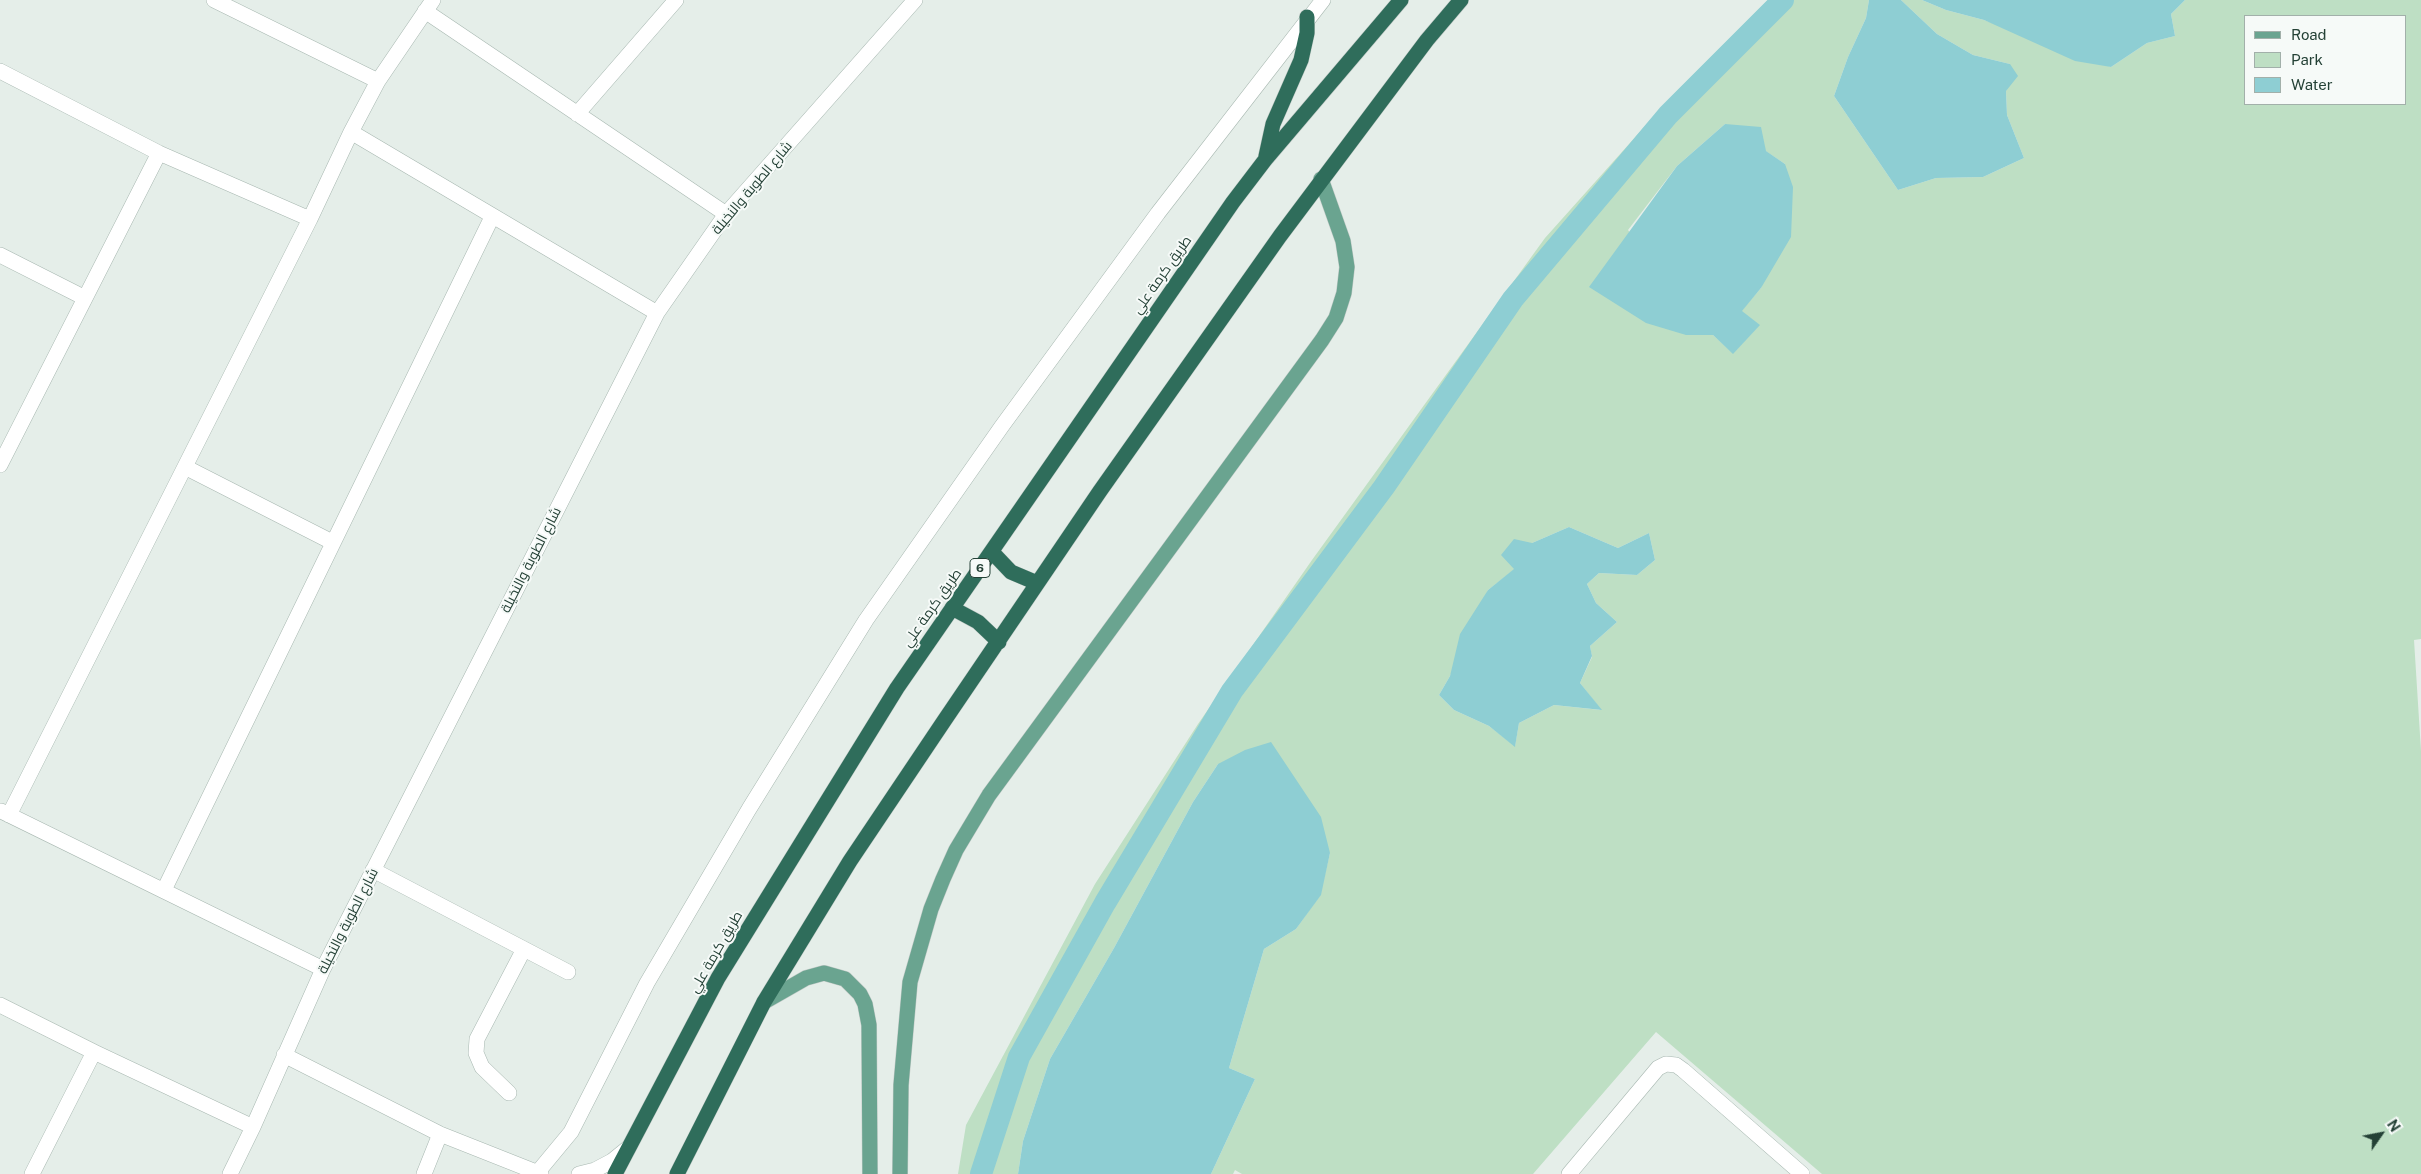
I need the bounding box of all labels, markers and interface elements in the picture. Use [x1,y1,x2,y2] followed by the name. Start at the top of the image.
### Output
[2244,15,2406,105] legend
[2291,26,2327,43] text: Road
[2291,51,2323,68] text: Park
[2291,76,2333,93] text: Water
[708,138,796,238] street label: شارع الطوبة والنخيلة
[1129,233,1195,317] street label: طريق كرمة علي
[497,504,565,616] street label: شارع الطوبة والنخيلة
[970,558,990,578] road number: 6
[899,566,965,650] street label: طريق كرمة علي
[314,865,382,977] street label: شارع الطوبة والنخيلة
[686,908,746,996] street label: طريق كرمة علي
[2356,1109,2406,1159] north arrow
[2384,1117,2403,1135] text: N

